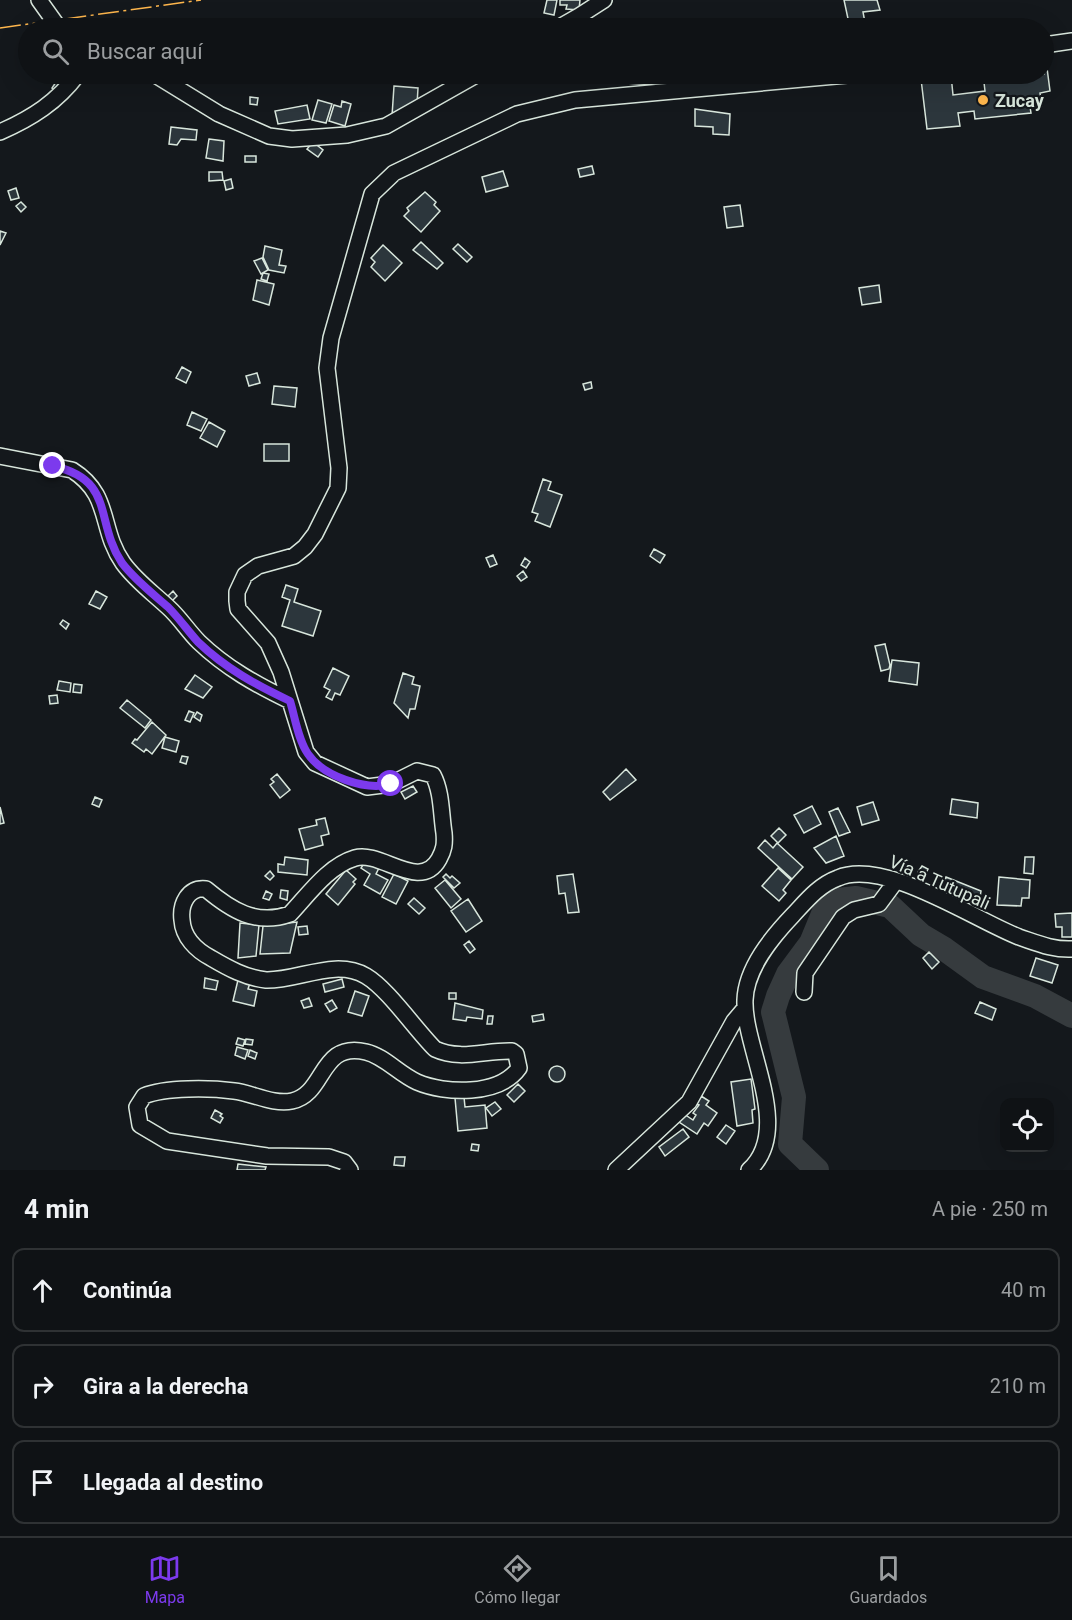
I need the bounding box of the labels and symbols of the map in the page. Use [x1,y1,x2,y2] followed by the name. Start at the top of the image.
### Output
[995,90,1045,111] place label: Zucay
[976,93,990,107] marker: Zucay
[39,452,65,478] route end
[377,770,403,796] route start
[886,850,994,914] street label: Vía a Tutupali

